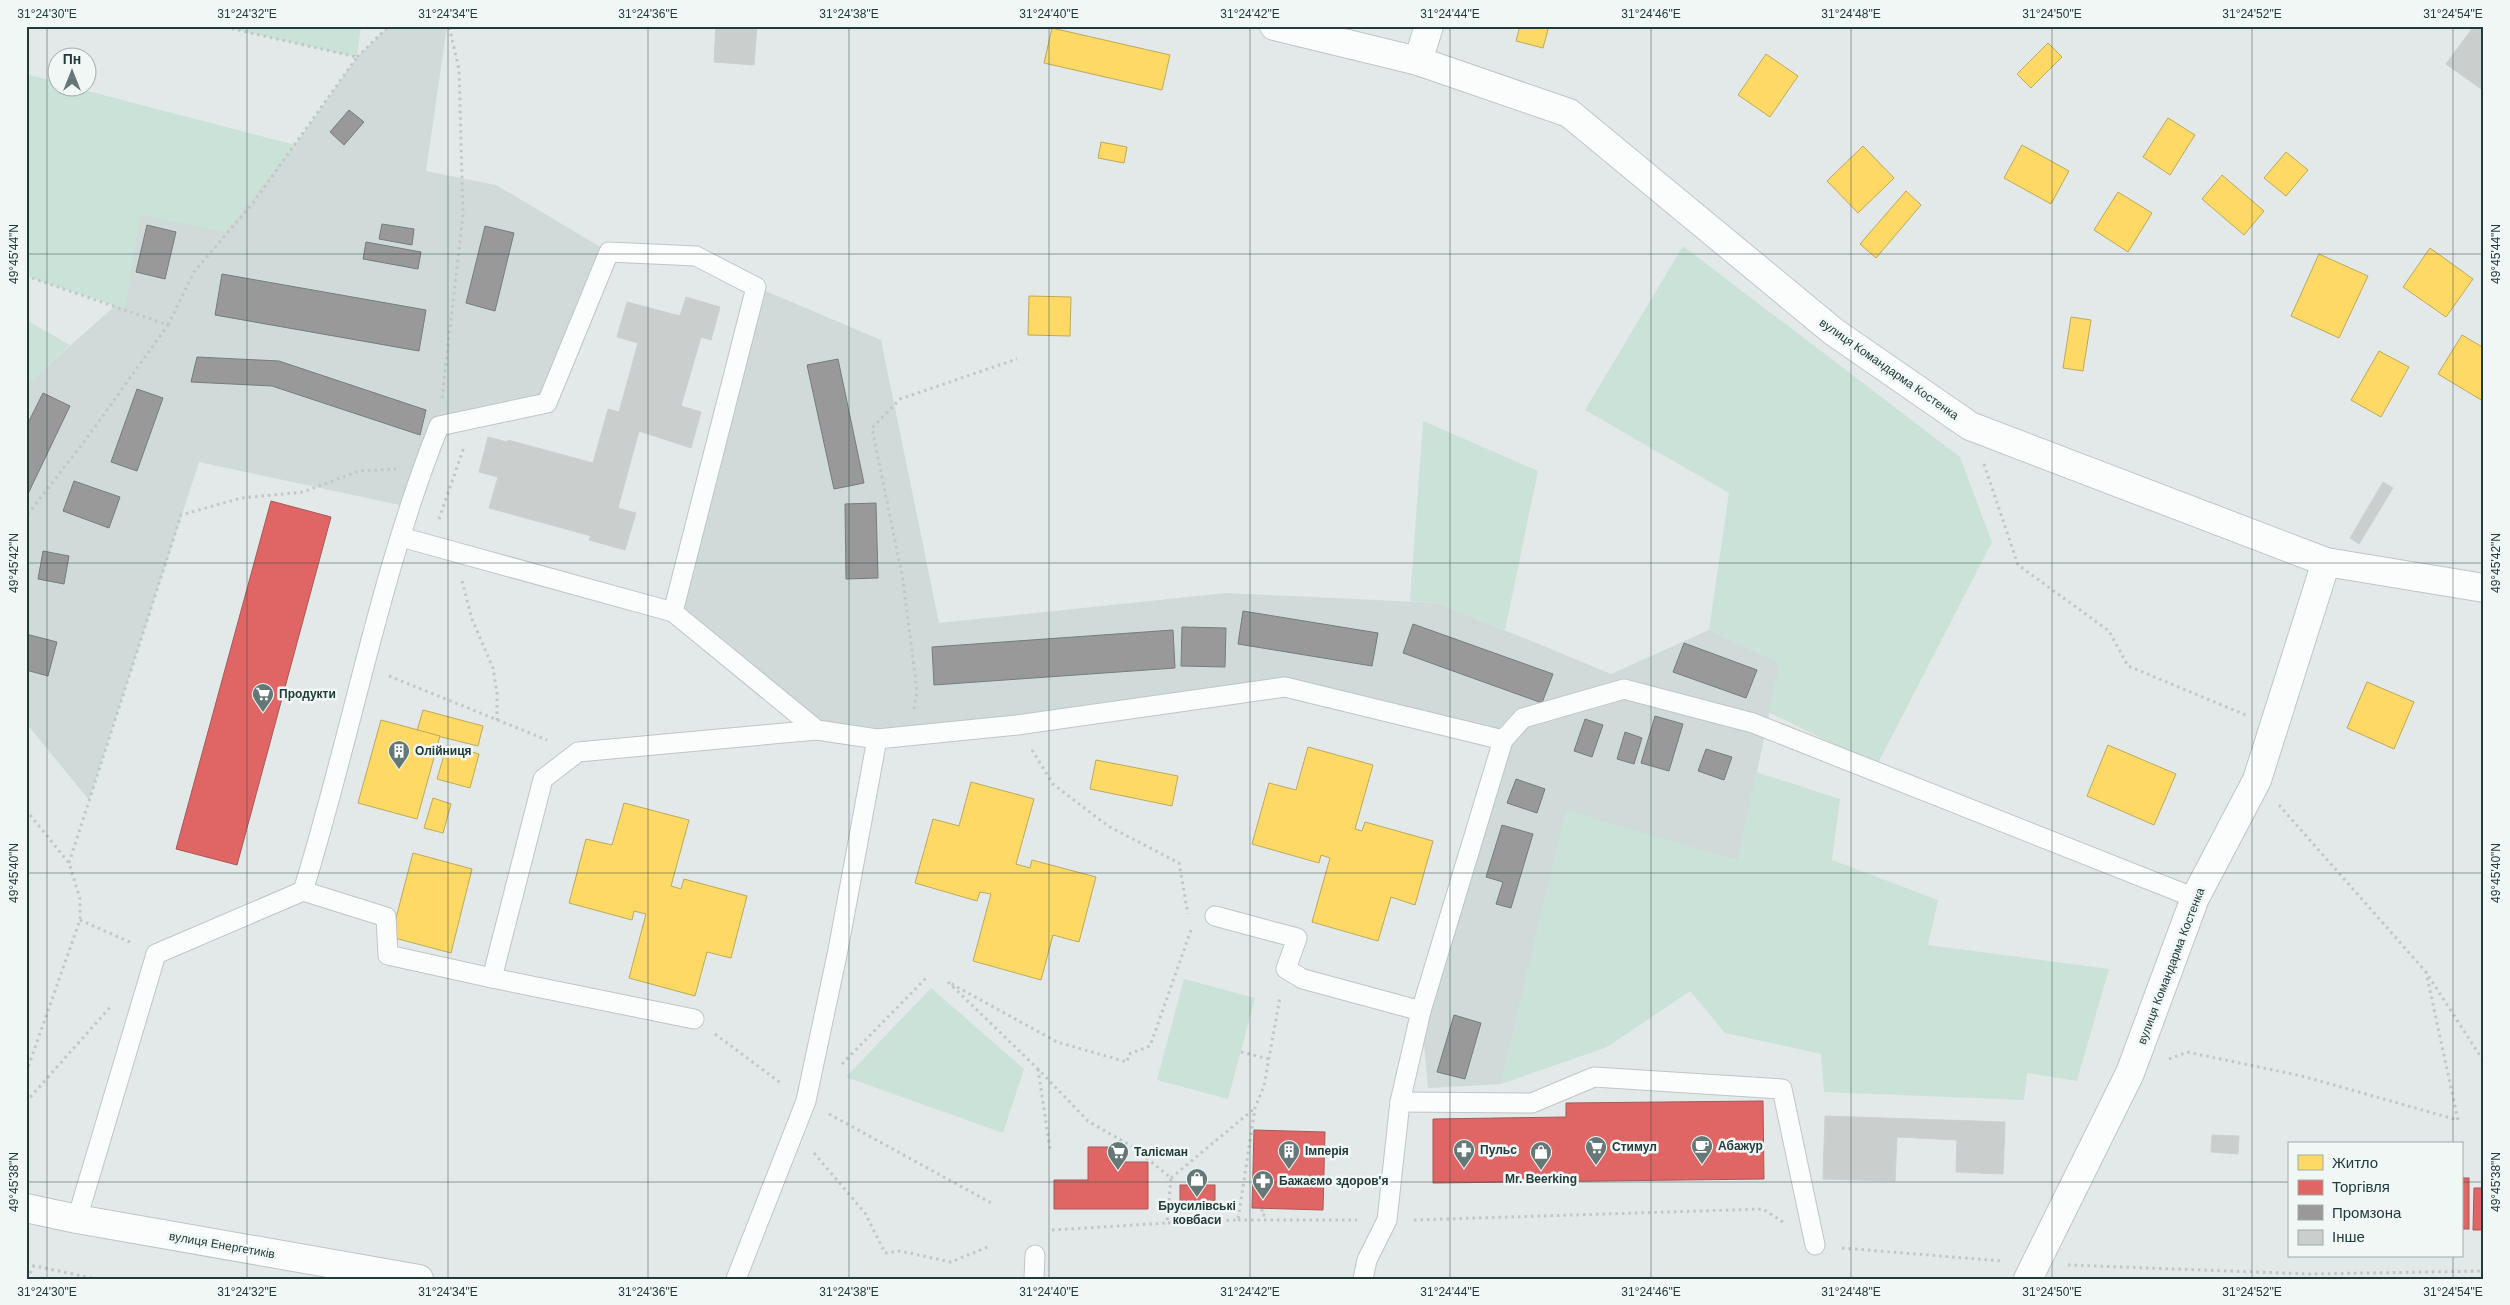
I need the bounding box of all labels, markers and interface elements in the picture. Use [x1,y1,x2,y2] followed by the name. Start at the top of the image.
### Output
[17,7,77,21] text: 31°24'30"E
[217,7,277,21] text: 31°24'32"E
[418,7,478,21] text: 31°24'34"E
[618,7,678,21] text: 31°24'36"E
[819,7,879,21] text: 31°24'38"E
[1019,7,1079,21] text: 31°24'40"E
[1220,7,1280,21] text: 31°24'42"E
[1420,7,1480,21] text: 31°24'44"E
[1621,7,1681,21] text: 31°24'46"E
[1821,7,1881,21] text: 31°24'48"E
[2022,7,2082,21] text: 31°24'50"E
[2222,7,2282,21] text: 31°24'52"E
[2423,7,2483,21] text: 31°24'54"E
[48,48,98,98] north arrow
[63,51,81,67] text: Пн
[7,224,21,284] text: 49°45'44"N
[2489,224,2503,284] text: 49°45'44"N
[1817,315,1962,423] street label: вулиця Командарма Костенка
[7,533,21,593] text: 49°45'42"N
[2489,533,2503,593] text: 49°45'42"N
[251,682,275,713] supermarket icon: Продукти
[279,687,336,701] place label: Продукти
[387,739,411,770] building icon: Олійниця
[415,744,472,758] place label: Олійниця
[7,843,21,903] text: 49°45'40"N
[2489,843,2503,903] text: 49°45'40"N
[2135,885,2208,1046] street label: вулиця Командарма Костенка
[1690,1134,1714,1165] cafe icon: Абажур
[1584,1135,1608,1166] supermarket icon: Стимул
[1452,1138,1476,1169] pharmacy icon: Пульс
[1277,1139,1301,1170] building icon: Імперія
[1718,1139,1763,1153] place label: Абажур
[1106,1140,1130,1171] supermarket icon: Талісман
[1529,1140,1553,1171] shop icon: Mr. Beerking
[1612,1140,1657,1154] place label: Стимул
[2288,1142,2462,1258] legend
[1480,1143,1517,1157] place label: Пульс
[1305,1144,1349,1158] place label: Імперія
[1134,1145,1188,1159] place label: Талісман
[7,1152,21,1212] text: 49°45'38"N
[2489,1152,2503,1212] text: 49°45'38"N
[2332,1154,2378,1171] text: Житло
[1185,1167,1209,1198] shop icon: Брусилівські ковбаси
[1251,1169,1275,1200] pharmacy icon: Бажаємо здоров'я
[1505,1172,1577,1186] place label: Mr. Beerking
[1279,1174,1388,1188] place label: Бажаємо здоров'я
[2332,1178,2390,1195] text: Торгівля
[1158,1199,1236,1227] place label: Брусилівські ковбаси
[2332,1204,2402,1221] text: Промзона
[2332,1228,2365,1245] text: Інше
[168,1229,276,1261] street label: вулиця Енергетиків
[17,1285,77,1299] text: 31°24'30"E
[217,1285,277,1299] text: 31°24'32"E
[418,1285,478,1299] text: 31°24'34"E
[618,1285,678,1299] text: 31°24'36"E
[819,1285,879,1299] text: 31°24'38"E
[1019,1285,1079,1299] text: 31°24'40"E
[1220,1285,1280,1299] text: 31°24'42"E
[1420,1285,1480,1299] text: 31°24'44"E
[1621,1285,1681,1299] text: 31°24'46"E
[1821,1285,1881,1299] text: 31°24'48"E
[2022,1285,2082,1299] text: 31°24'50"E
[2222,1285,2282,1299] text: 31°24'52"E
[2423,1285,2483,1299] text: 31°24'54"E

